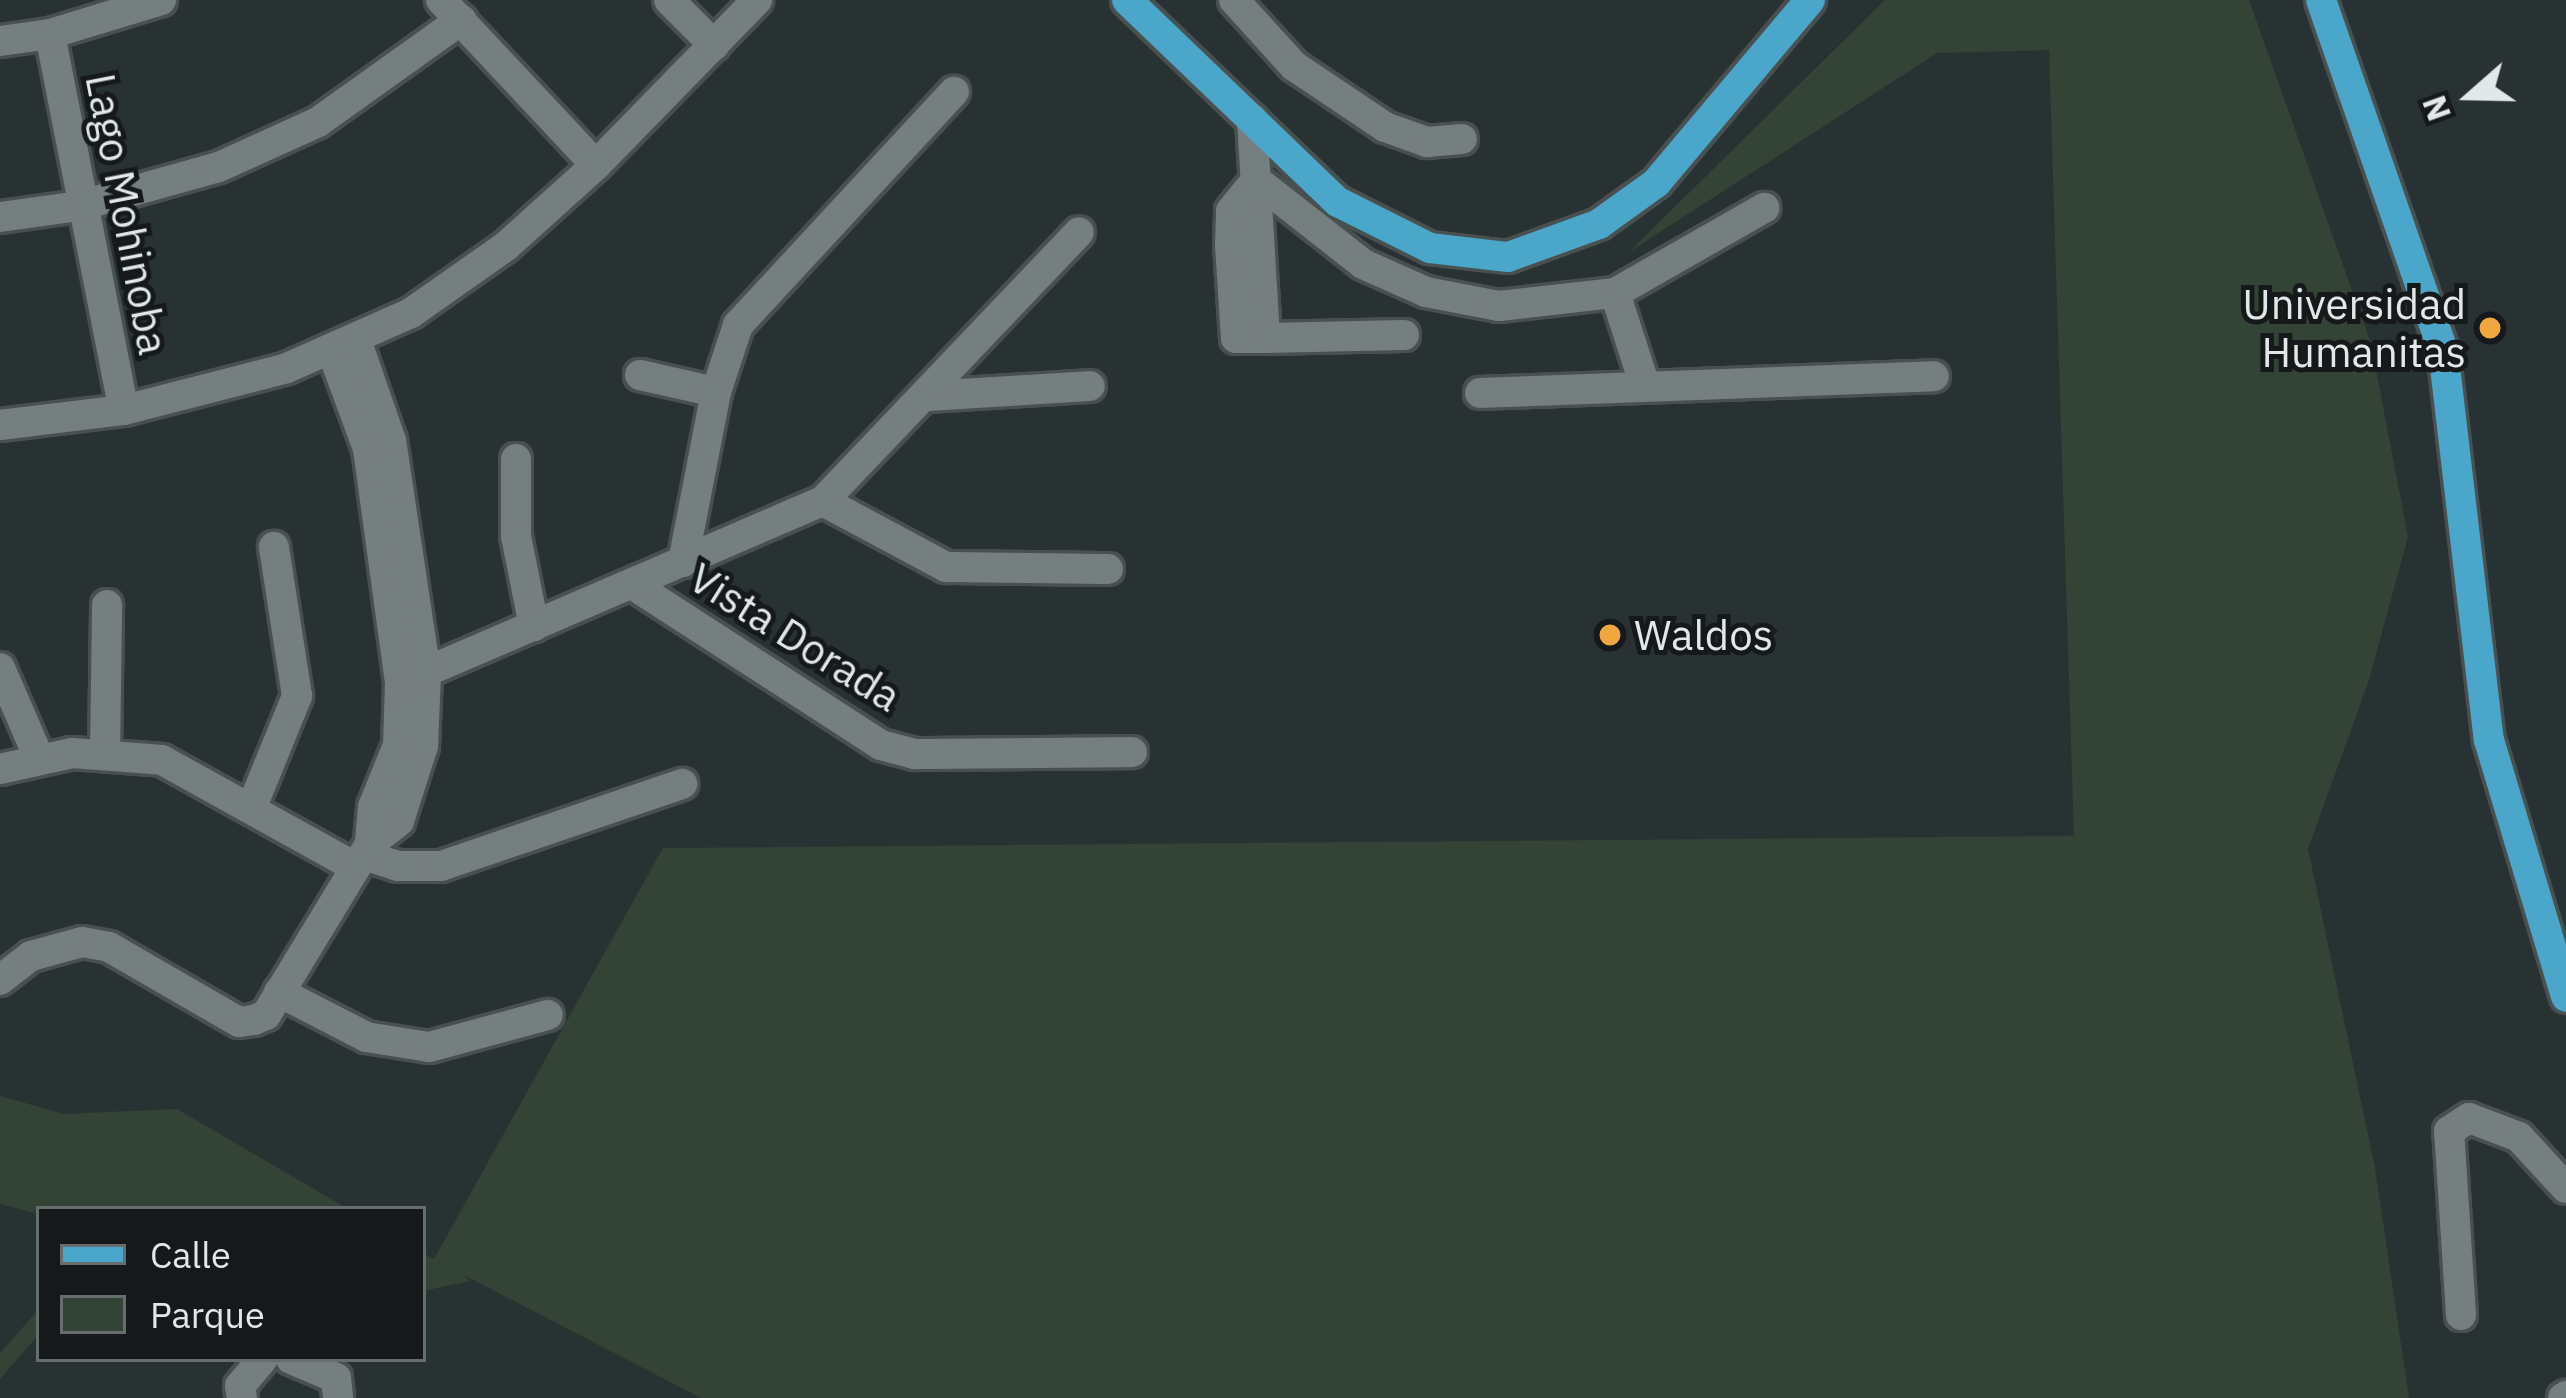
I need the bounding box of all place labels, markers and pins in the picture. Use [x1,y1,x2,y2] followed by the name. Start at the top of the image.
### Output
[2242,279,2466,378] place label: Universidad Humanitas
[2477,315,2503,341] marker: Universidad Humanitas
[1634,610,1773,660] place label: Waldos
[1597,622,1623,648] marker: Waldos

